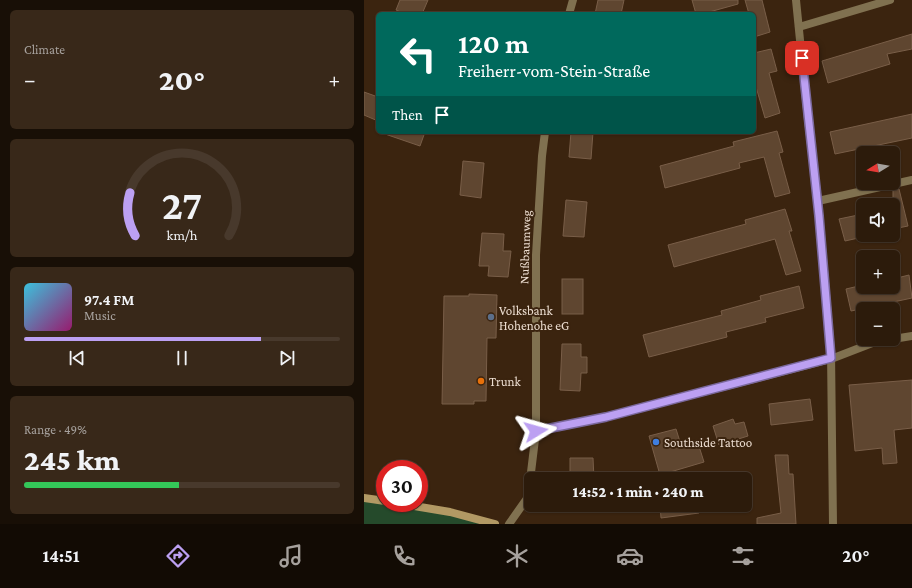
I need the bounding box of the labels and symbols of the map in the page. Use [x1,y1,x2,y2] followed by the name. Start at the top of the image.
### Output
[785,41,819,75] pin
[856,146,900,190] north arrow
[516,209,534,284] street label: Nußbaumweg
[499,303,569,333] place label: Volksbank Hohenohe eG
[486,312,496,322] marker: Volksbank Hohenohe eG
[489,374,522,389] place label: Trunk
[476,376,486,386] marker: Trunk
[515,410,557,452] position arrow
[664,435,752,450] place label: Southside Tattoo
[651,437,661,447] marker: Southside Tattoo
[376,460,428,512] speed limit sign: 30

